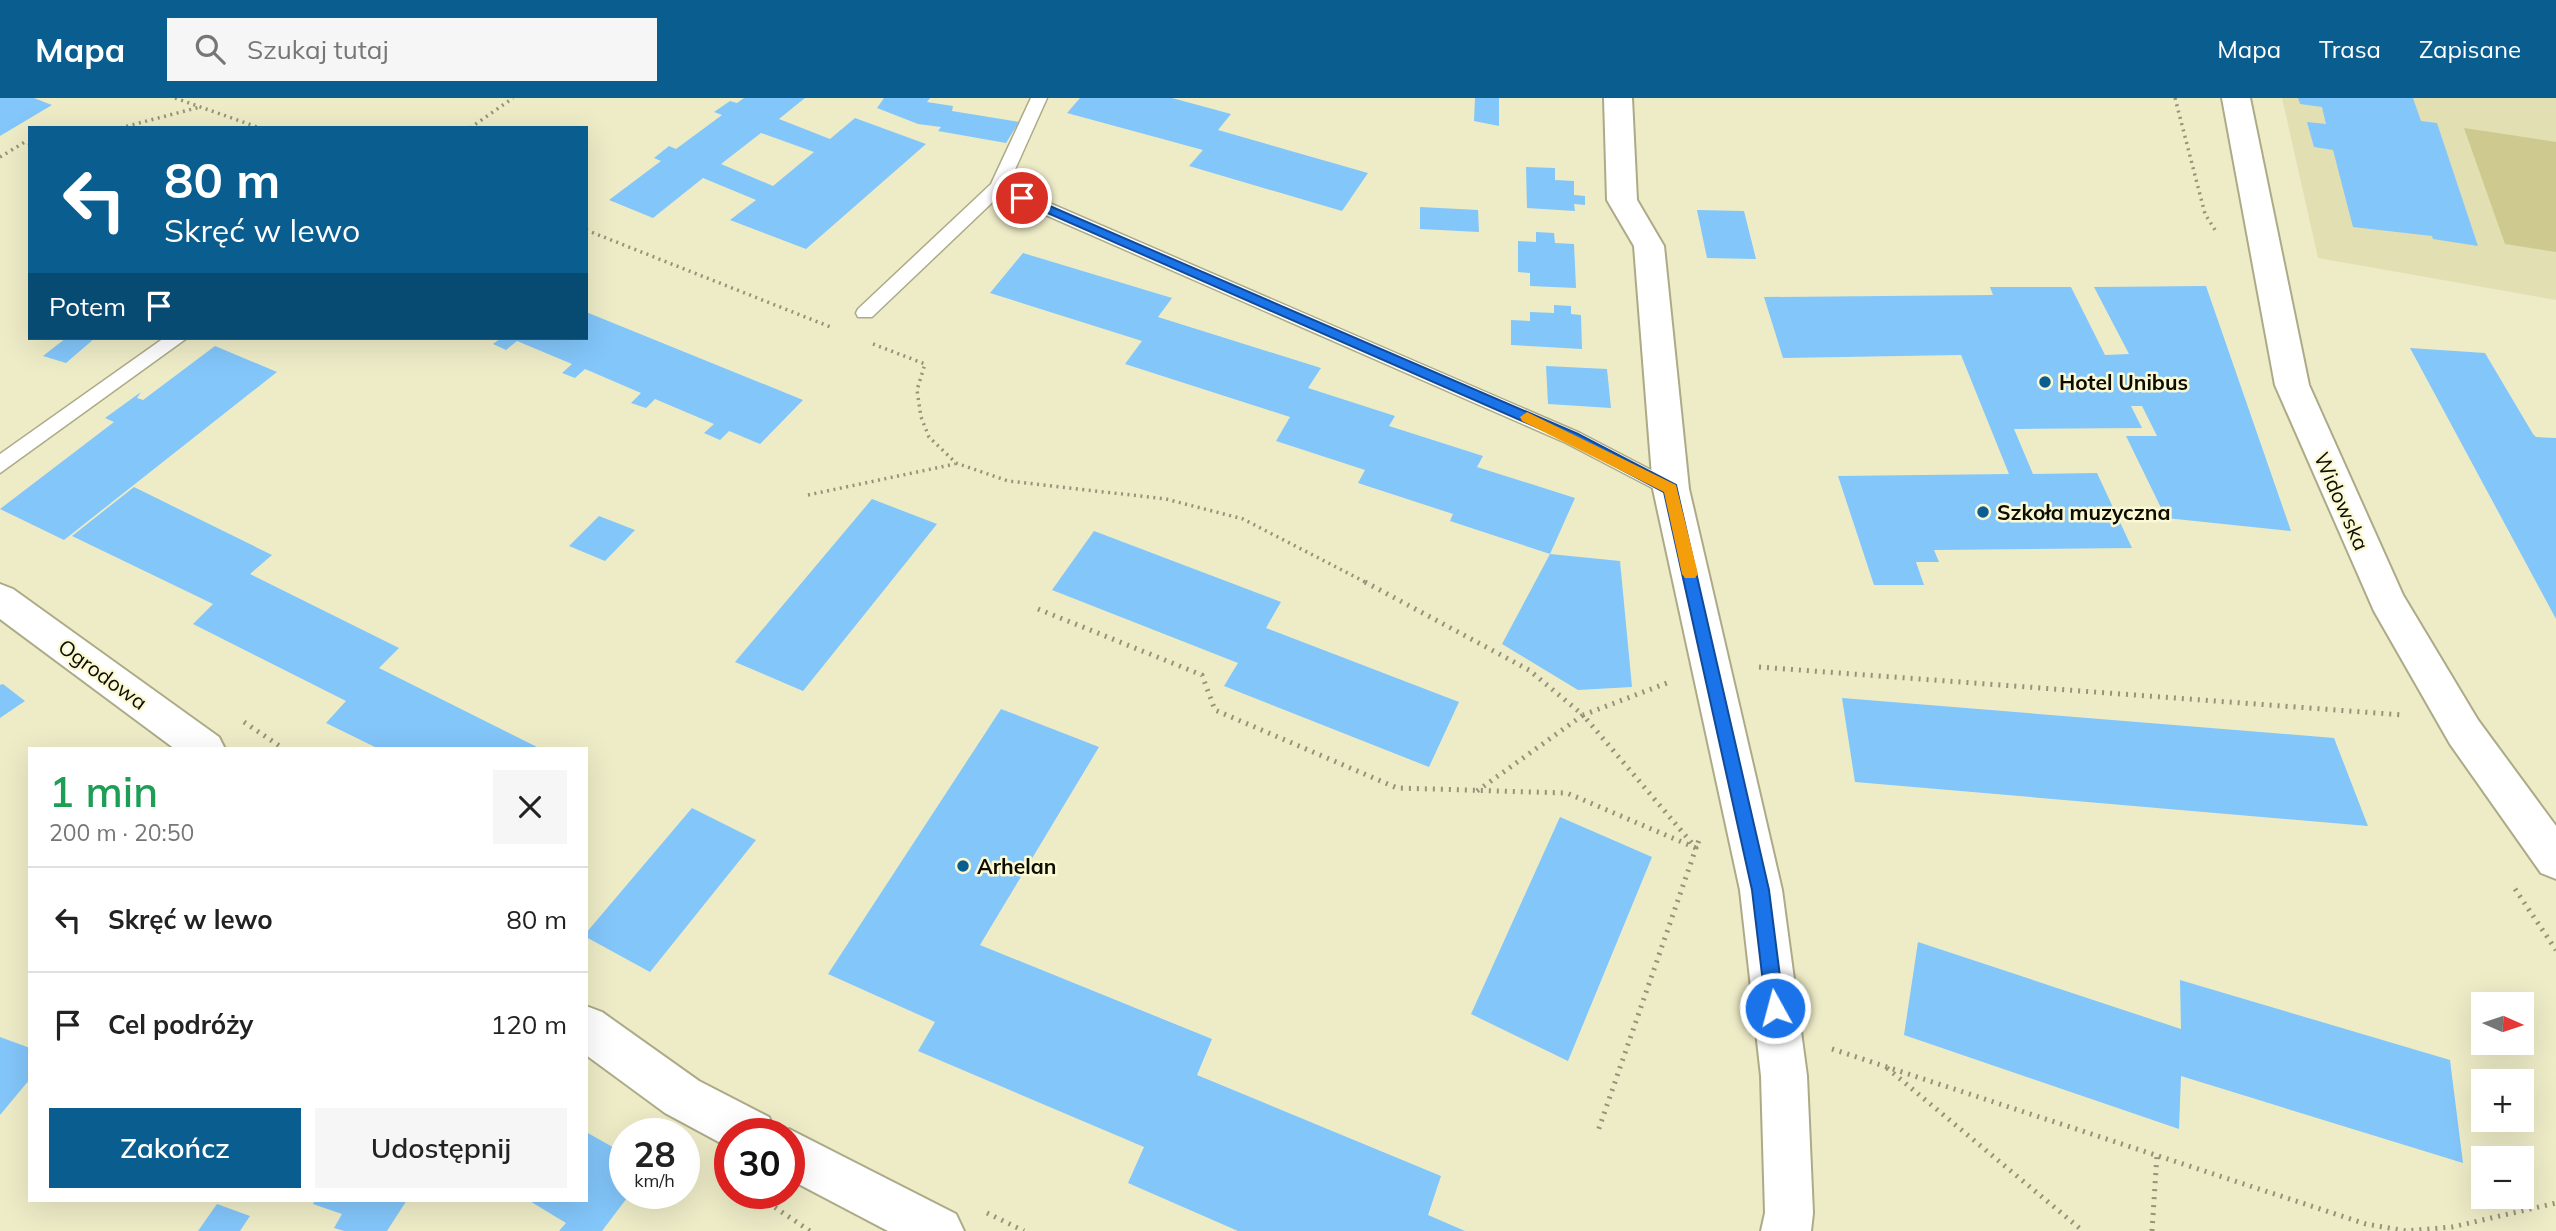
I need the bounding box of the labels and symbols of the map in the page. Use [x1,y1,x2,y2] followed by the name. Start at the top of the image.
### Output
[992,168,1052,228] pin
[2059,369,2188,395] place label: Hotel Unibus
[2037,374,2053,390] marker: Hotel Unibus
[2309,448,2375,554] street label: Widowska
[1997,499,2170,525] place label: Szkoła muzyczna
[1975,504,1991,520] marker: Szkoła muzyczna
[54,633,152,715] street label: Ogrodowa
[977,853,1056,879] place label: Arhelan
[955,858,971,874] marker: Arhelan
[1738,971,1812,1045] position arrow
[2471,992,2534,1055] north arrow
[714,1118,805,1209] speed limit sign: 30

